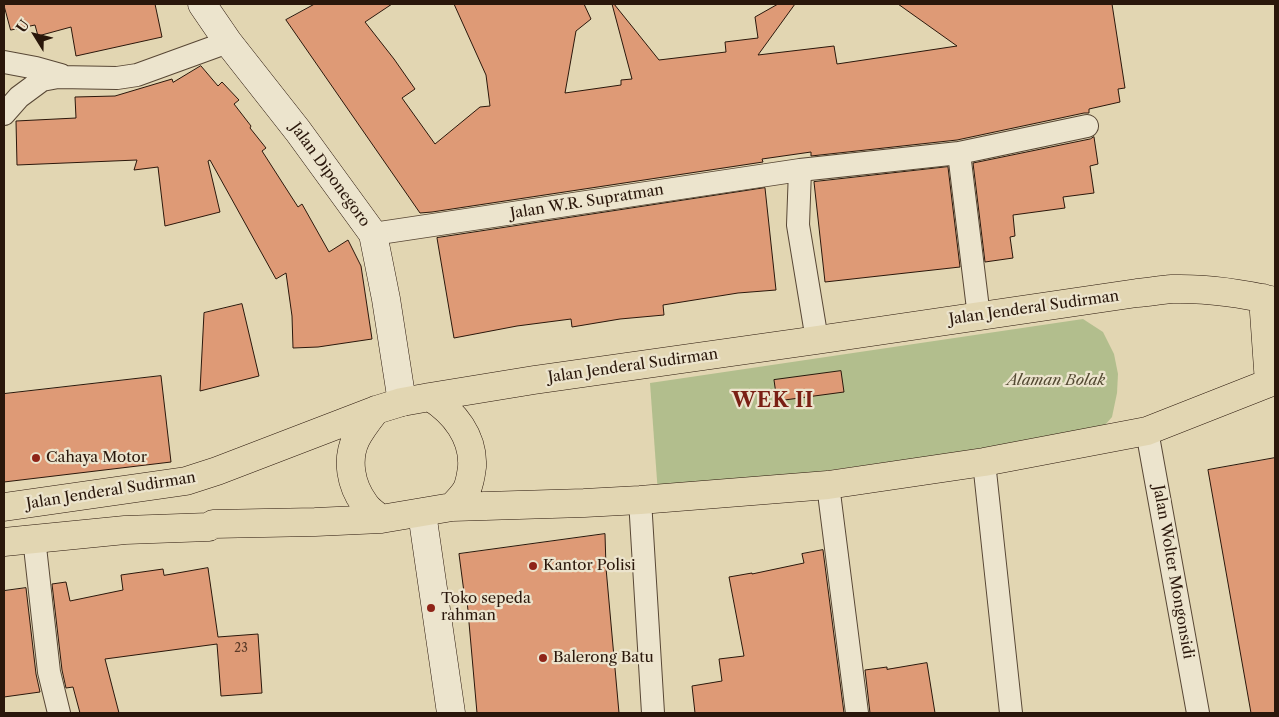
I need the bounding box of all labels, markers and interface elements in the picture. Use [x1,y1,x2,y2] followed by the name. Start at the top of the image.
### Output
[10,10,60,60] north arrow
[12,16,33,36] text: U
[286,120,374,230] street label: Jalan Diponegoro
[509,181,665,223] street label: Jalan W.R. Supratman
[948,287,1120,329] street label: Jalan Jenderal Sudirman
[547,345,719,387] street label: Jalan Jenderal Sudirman
[1007,372,1105,390] park label: Alaman Bolak
[731,389,815,413] district label: WEK II
[46,449,147,467] place label: Cahaya Motor
[30,452,42,464] marker: Cahaya Motor
[25,469,197,513] street label: Jalan Jenderal Sudirman
[1149,484,1197,660] street label: Jalan Wolter Mongonsidi
[543,557,636,575] place label: Kantor Polisi
[527,560,539,572] marker: Kantor Polisi
[441,590,531,625] place label: Toko sepeda rahman
[425,602,437,614] marker: Toko sepeda rahman
[234,642,248,656] house number: 23
[553,649,654,667] place label: Balerong Batu
[537,652,549,664] marker: Balerong Batu

